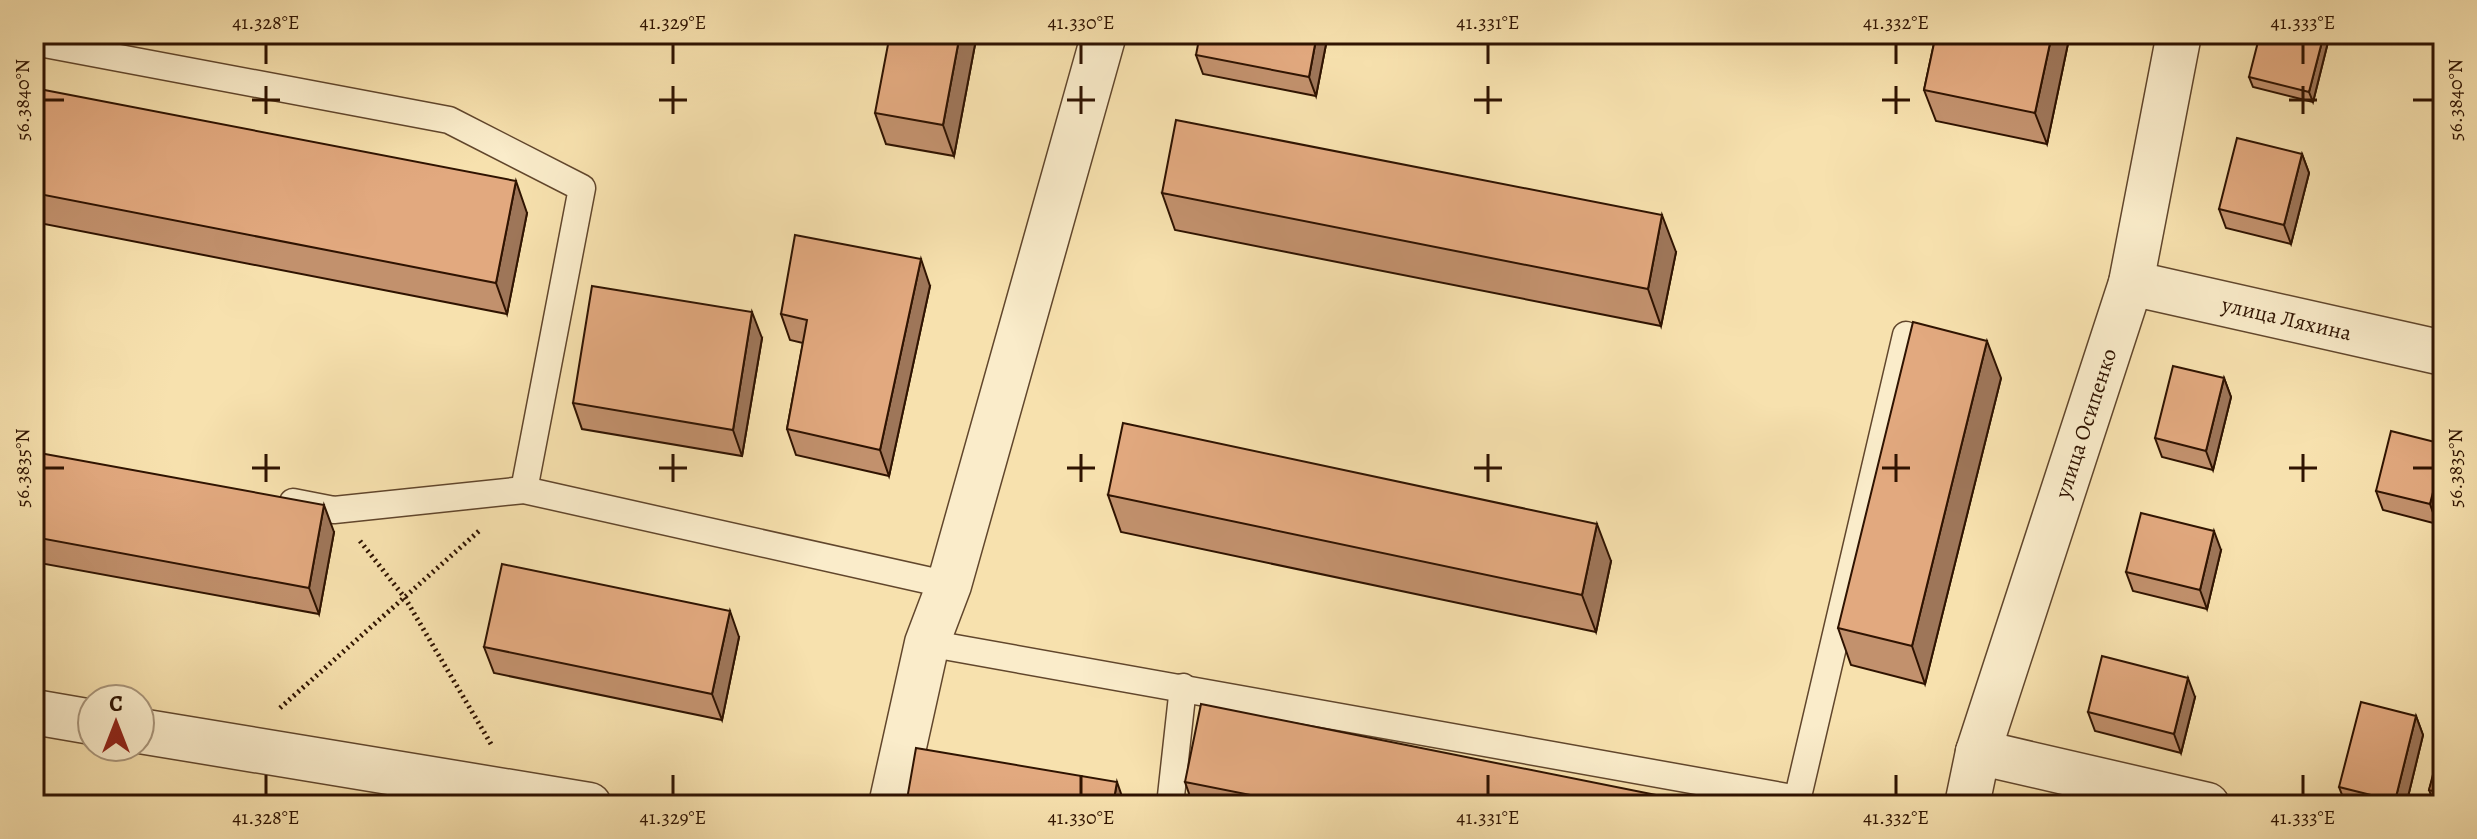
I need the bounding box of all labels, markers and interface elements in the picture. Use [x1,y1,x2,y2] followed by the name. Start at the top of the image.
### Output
[232,9,300,36] text: 41.328°E
[640,9,706,36] text: 41.329°E
[1047,9,1115,36] text: 41.330°E
[1456,9,1520,36] text: 41.331°E
[1863,9,1929,36] text: 41.332°E
[2271,9,2335,36] text: 41.333°E
[9,59,36,141] text: 56.3840°N
[2442,59,2469,141] text: 56.3840°N
[2218,289,2355,349] street label: улица Ляхина
[2047,345,2124,503] street label: улица Осипенко
[9,428,36,508] text: 56.3835°N
[2442,428,2469,508] text: 56.3835°N
[76,683,156,763] north arrow
[109,689,123,719] text: С
[232,804,300,831] text: 41.328°E
[640,804,706,831] text: 41.329°E
[1047,804,1115,831] text: 41.330°E
[1456,804,1520,831] text: 41.331°E
[1863,804,1929,831] text: 41.332°E
[2271,804,2335,831] text: 41.333°E

